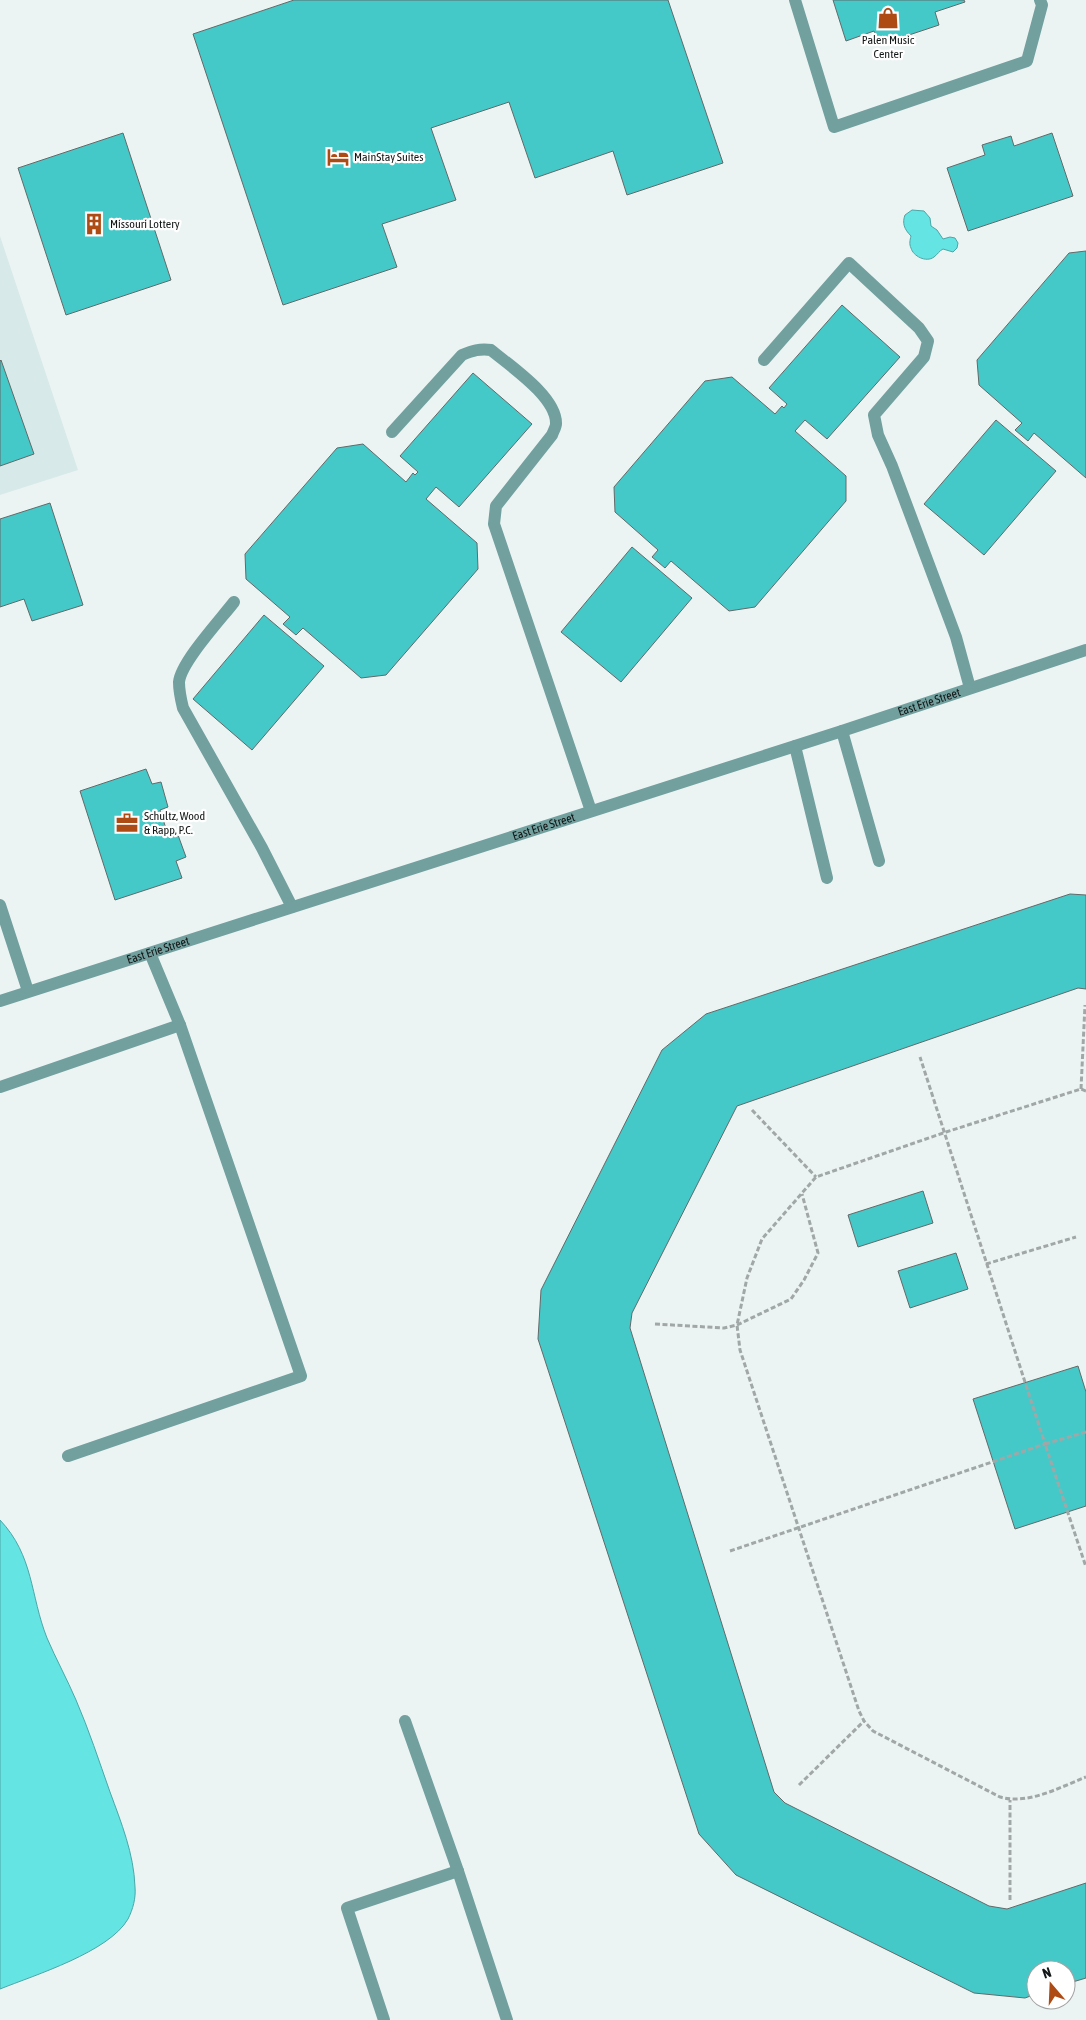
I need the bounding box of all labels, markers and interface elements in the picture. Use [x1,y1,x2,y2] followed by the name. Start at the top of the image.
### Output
[875,5,901,31] shop icon: Palen Music Center
[862,33,915,61] place label: Palen Music Center
[325,144,351,170] hotel icon: MainStay Suites
[354,150,423,164] place label: MainStay Suites
[81,211,107,237] building icon: Missouri Lottery
[110,217,180,231] place label: Missouri Lottery
[896,685,963,719] street label: East Erie Street
[144,809,205,837] place label: Schultz, Wood & Rapp, P.C.
[114,810,140,836] office icon: Schultz, Wood & Rapp, P.C.
[511,810,577,843] street label: East Erie Street
[125,934,192,967] street label: East Erie Street
[1026,1960,1076,2010] north arrow
[1040,1964,1053,1982] text: N

